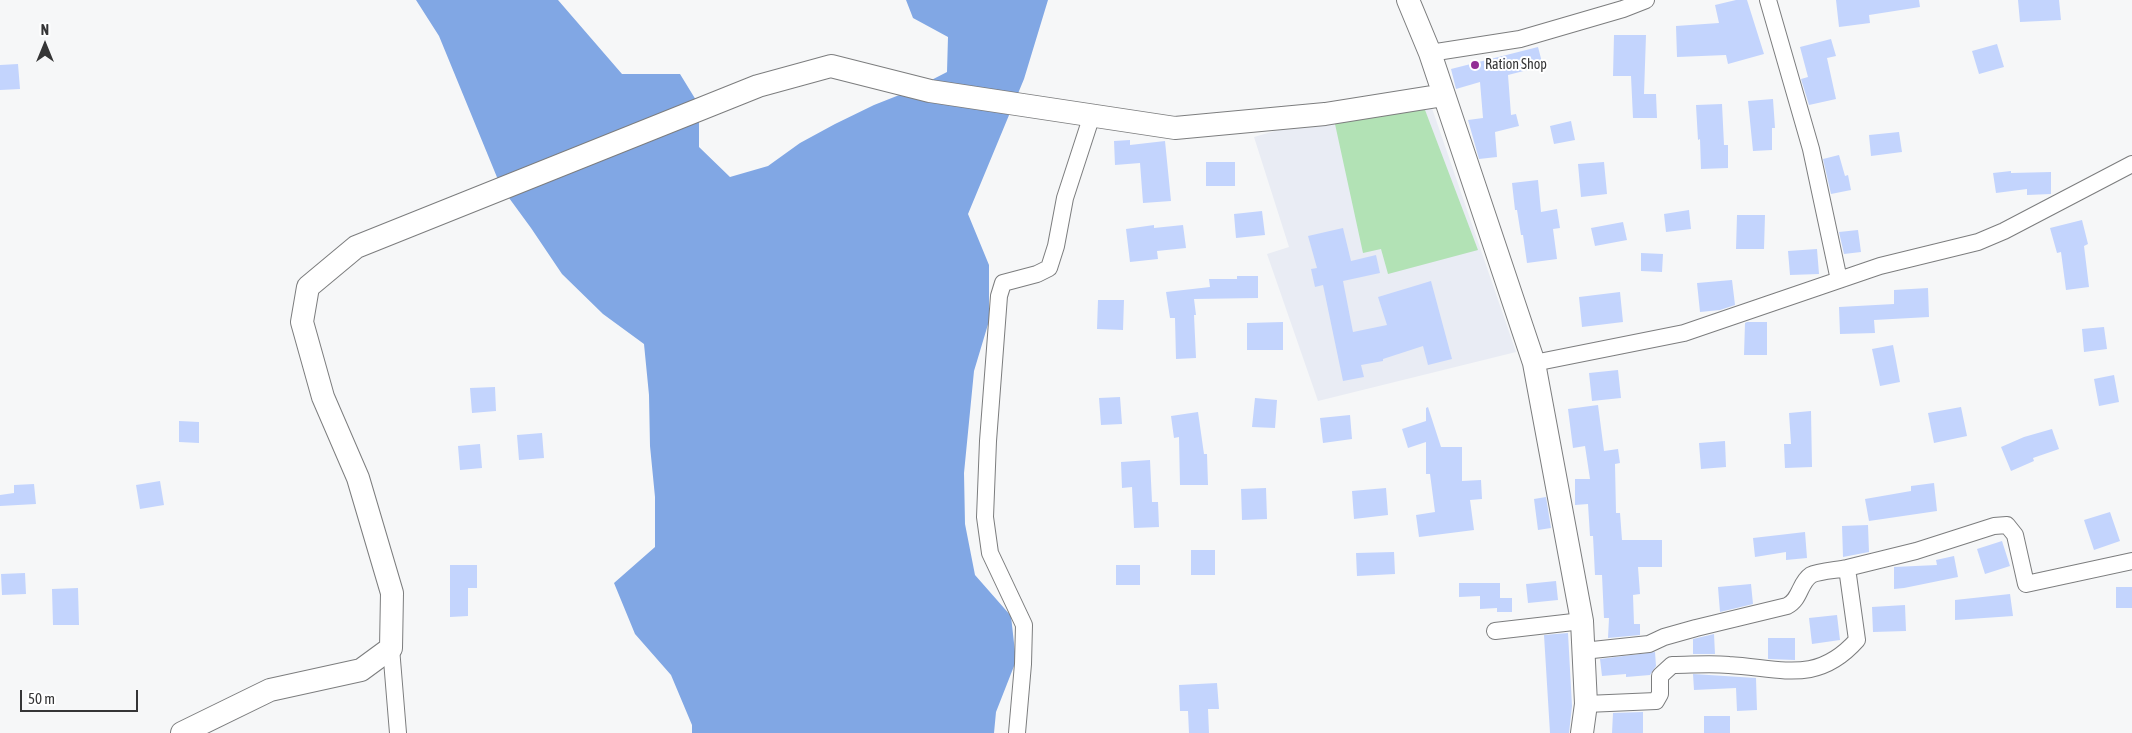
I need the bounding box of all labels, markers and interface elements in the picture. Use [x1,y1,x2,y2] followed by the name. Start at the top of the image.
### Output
[20,20,70,70] north arrow
[41,22,49,38] text: N
[1485,57,1547,73] place label: Ration Shop
[1469,59,1481,71] marker: Ration Shop
[22,680,140,712] scale bar
[28,690,55,707] text: 50 m

